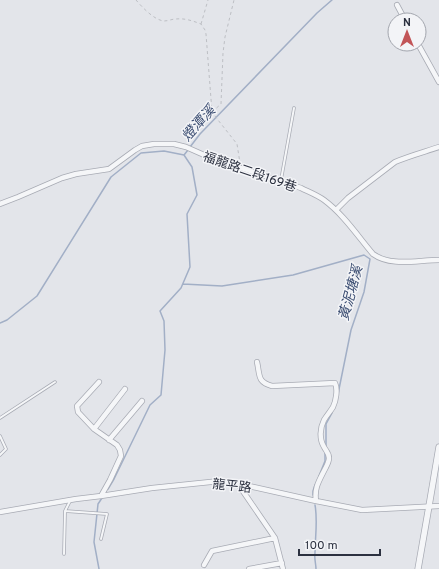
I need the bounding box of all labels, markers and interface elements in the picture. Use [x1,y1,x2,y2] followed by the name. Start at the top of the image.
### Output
[387,12,427,52] north arrow
[403,16,411,30] text: N
[179,101,221,145] water label: 燈潭溪
[200,148,299,196] street label: 福龍路二段169巷
[336,262,367,323] water label: 黃泥塘溪
[212,476,252,497] street label: 龍平路
[299,531,380,557] scale bar
[305,538,338,554] text: 100 m

